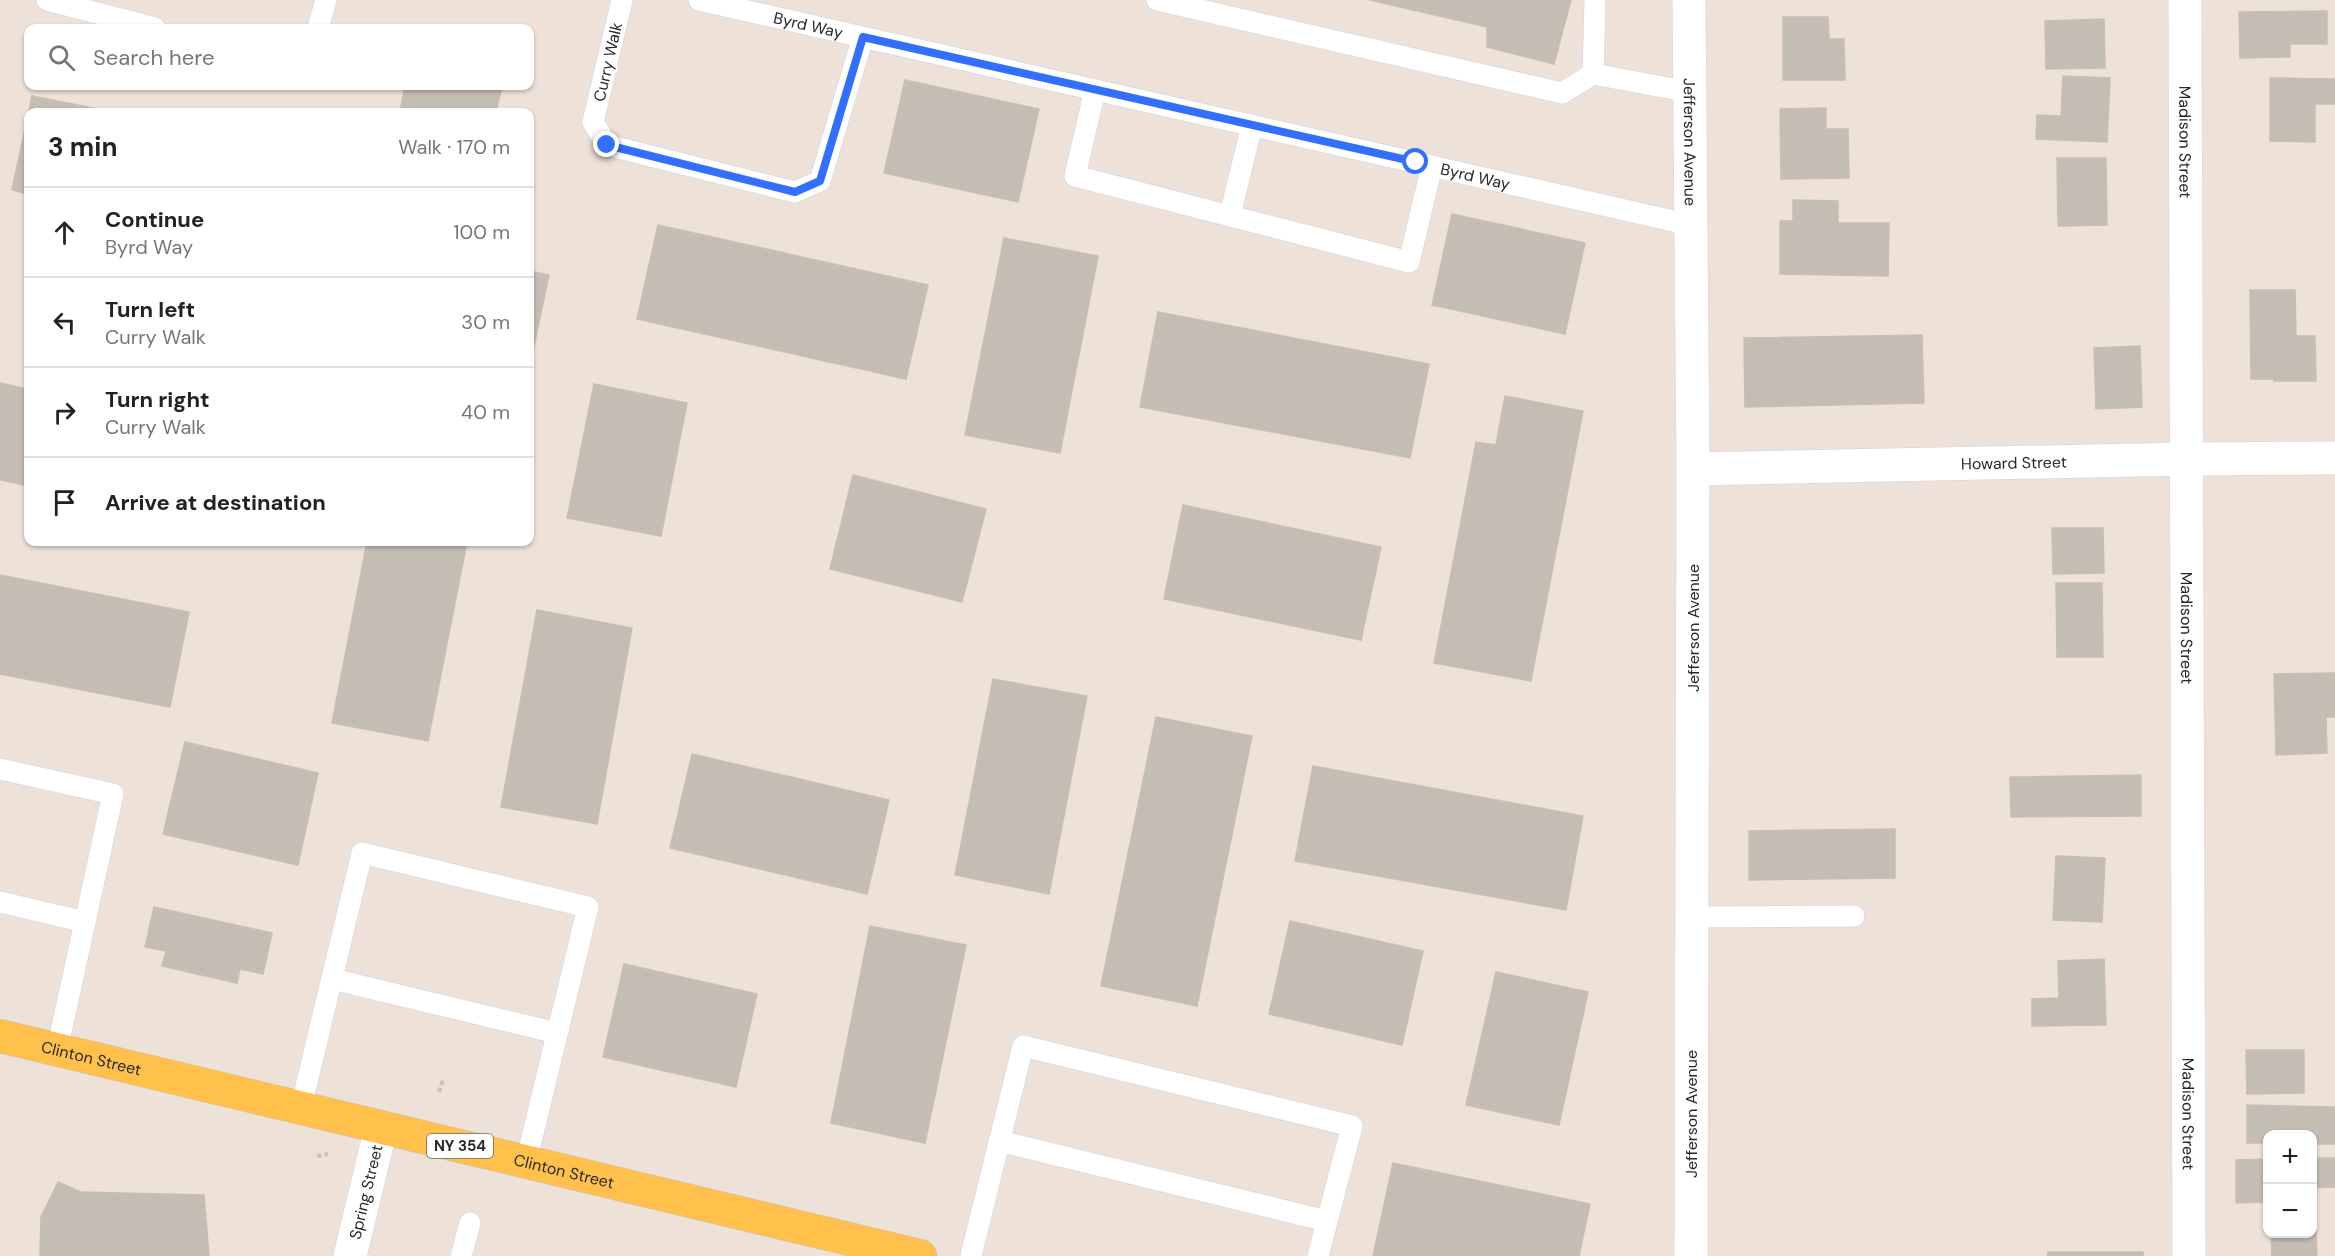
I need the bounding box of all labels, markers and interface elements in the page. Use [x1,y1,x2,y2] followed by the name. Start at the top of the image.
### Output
[771,7,845,43] street label: Byrd Way
[589,20,627,104] street label: Curry Walk
[24,24,534,90] search box
[45,41,78,74] icon: search
[93,43,214,72] text: Search here
[1679,78,1701,206] street label: Jefferson Avenue
[2175,86,2196,198] street label: Madison Street
[48,130,117,164] text: 3 min
[593,131,619,157] route end
[398,134,510,160] text: Walk · 170 m
[1402,148,1428,174] route start
[1439,158,1512,194] street label: Byrd Way
[105,205,204,234] text: Continue
[48,216,81,249] icon: ahead
[453,219,510,245] text: 100 m
[105,234,193,260] text: Byrd Way
[105,295,195,324] text: Turn left
[48,306,81,339] icon: left
[461,309,510,335] text: 30 m
[105,324,206,350] text: Curry Walk
[105,385,210,414] text: Turn right
[48,396,81,429] icon: right
[461,399,510,425] text: 40 m
[105,414,206,440] text: Curry Walk
[1961,451,2067,474] street label: Howard Street
[48,486,81,519] icon: arrive
[105,488,326,517] text: Arrive at destination
[1683,564,1704,692] street label: Jefferson Avenue
[2176,572,2198,684] street label: Madison Street
[39,1036,144,1080] street label: Clinton Street
[1681,1050,1702,1178] street label: Jefferson Avenue
[2178,1058,2199,1170] street label: Madison Street
[2263,1130,2317,1238] map controls
[2263,1130,2317,1184] button: +
[427,1134,493,1158] road number: NY 354
[344,1142,387,1241] street label: Spring Street
[512,1149,616,1193] street label: Clinton Street
[2263,1184,2317,1238] button: −

